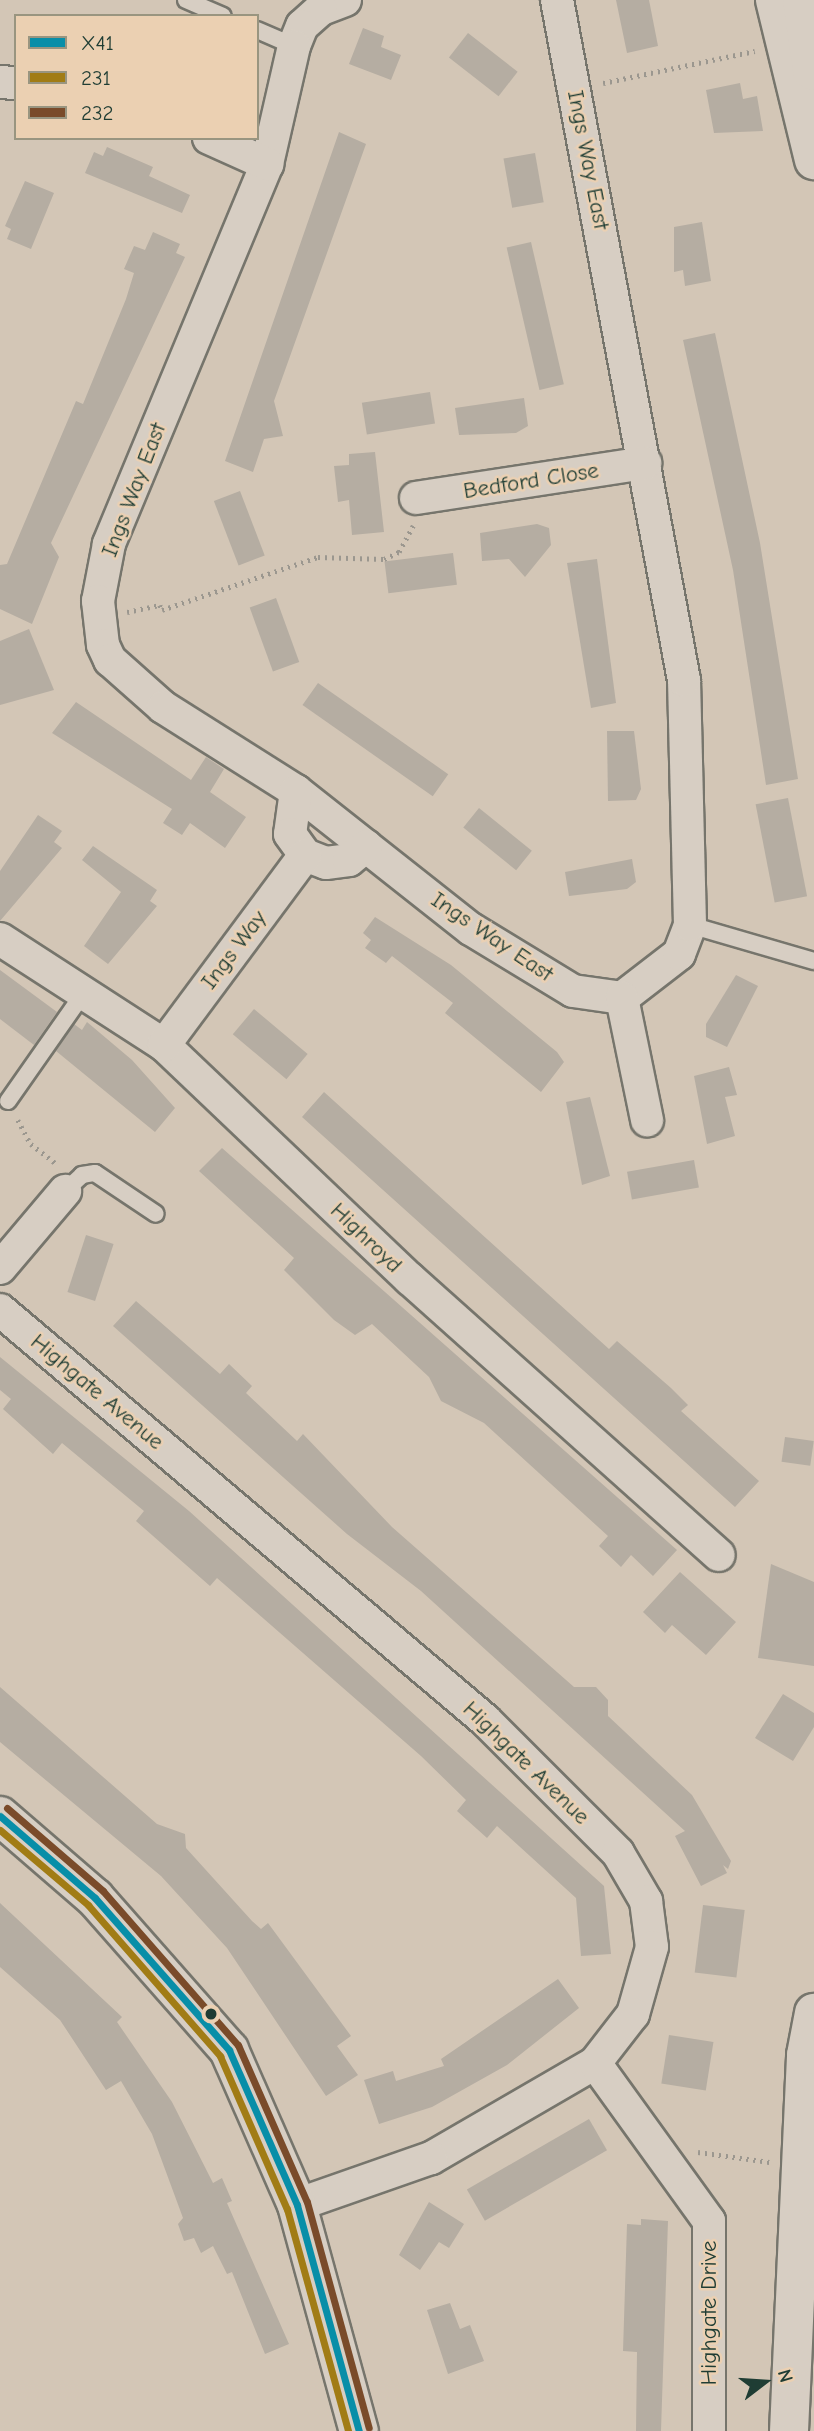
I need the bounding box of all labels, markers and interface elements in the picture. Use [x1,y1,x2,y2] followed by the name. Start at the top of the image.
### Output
[14,14,259,140] legend
[81,31,114,55] text: X41
[81,66,111,90] text: 231
[561,88,615,232] street label: Ings Way East
[81,101,114,125] text: 232
[96,419,172,561] street label: Ings Way East
[461,457,601,505] street label: Bedford Close
[426,886,558,988] street label: Ings Way East
[195,905,273,995] street label: Ings Way
[324,1197,408,1279] street label: Highroyd
[25,1328,169,1456] street label: Highgate Avenue
[457,1696,595,1830] street label: Highgate Avenue
[204,2007,218,2021] unlabelled marker
[695,2240,723,2386] street label: Highgate Drive
[730,2347,800,2417] north arrow
[773,2367,797,2385] text: N

